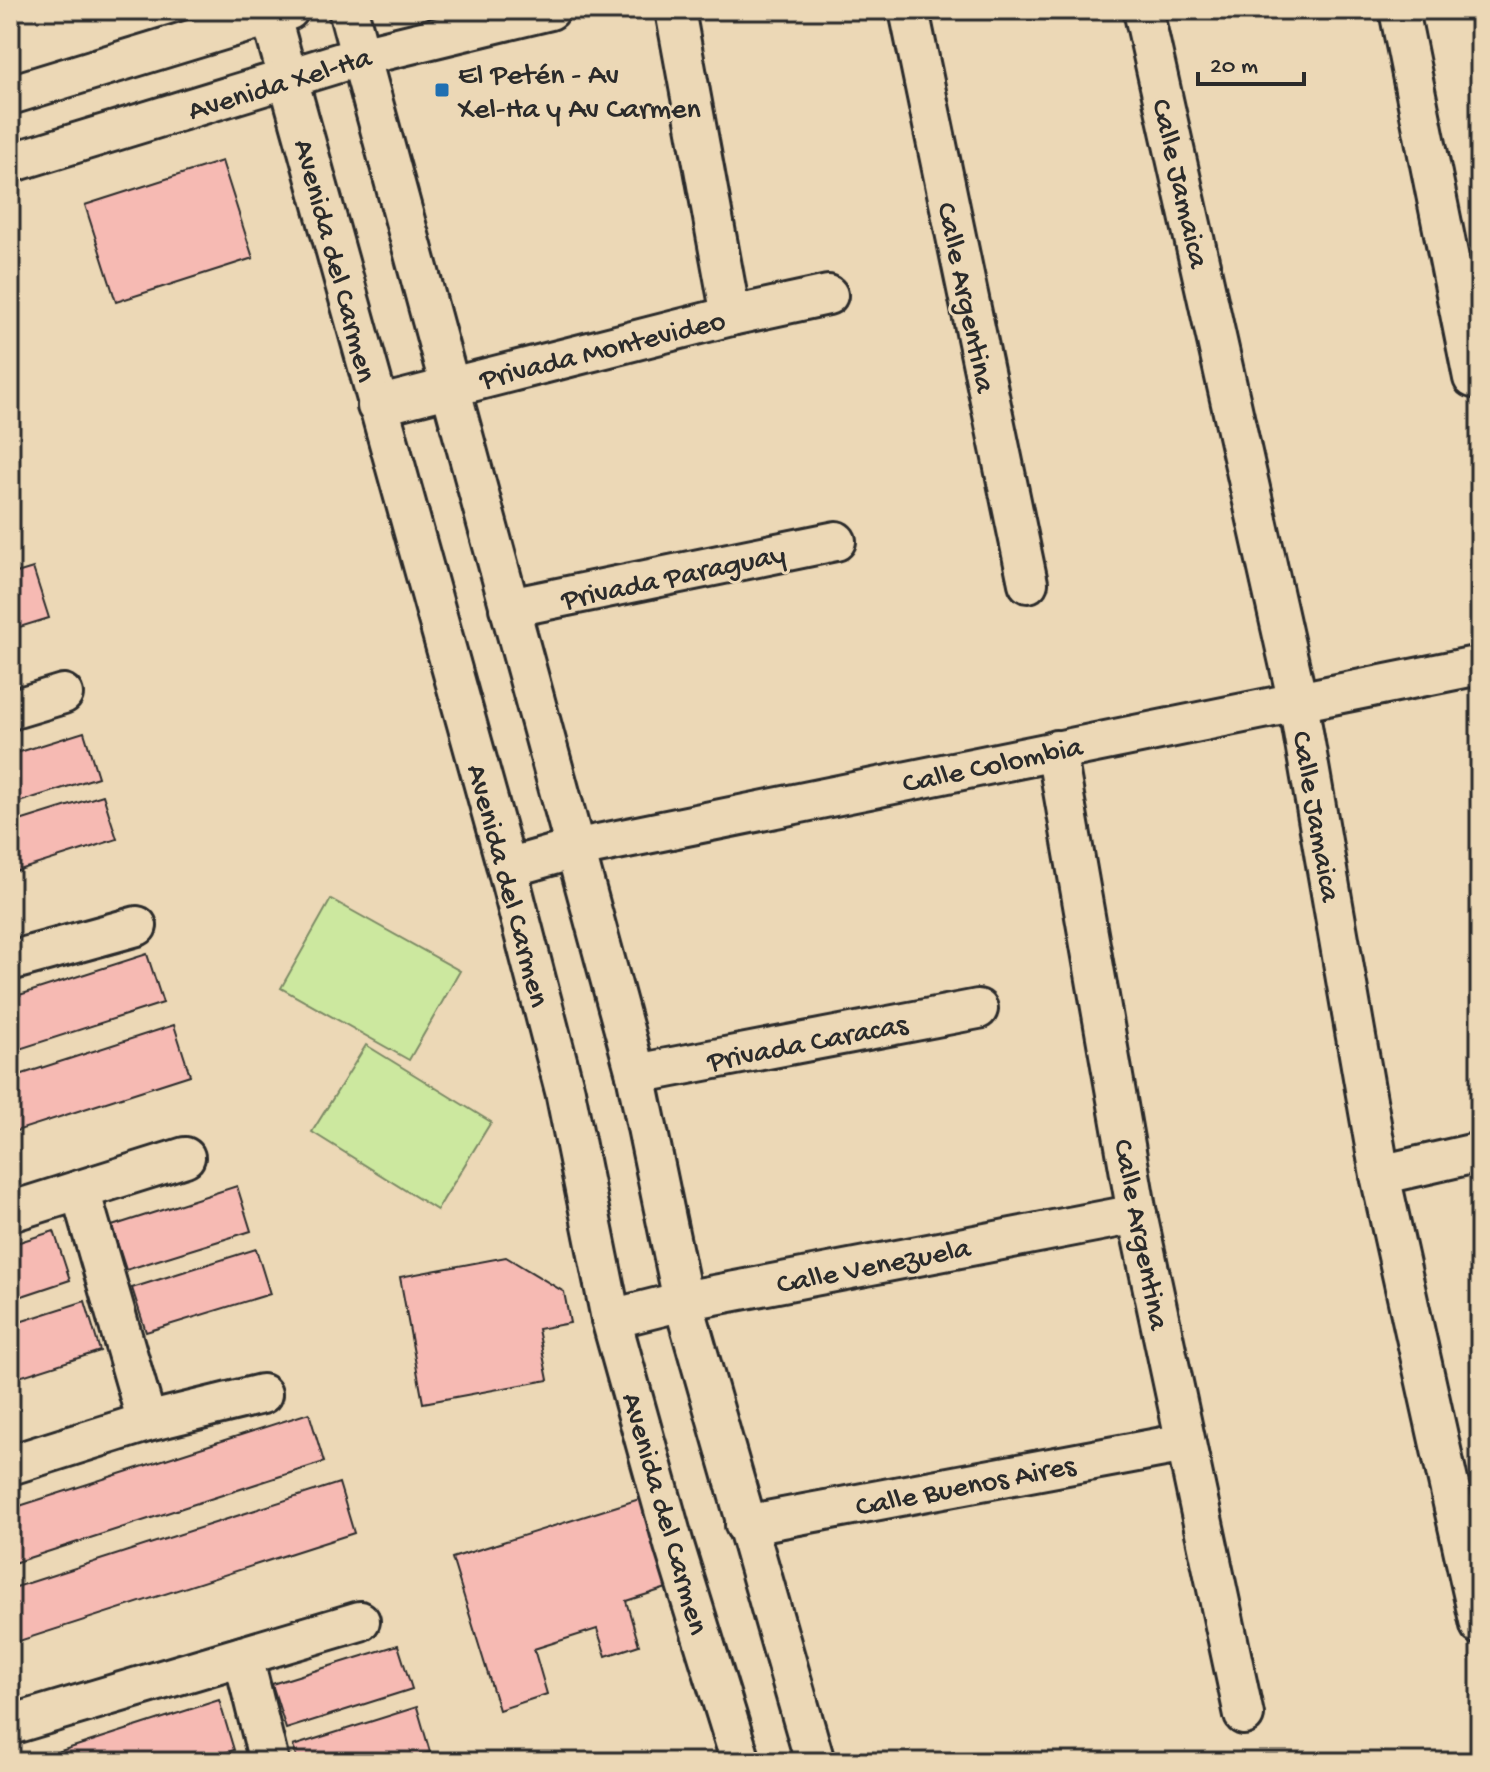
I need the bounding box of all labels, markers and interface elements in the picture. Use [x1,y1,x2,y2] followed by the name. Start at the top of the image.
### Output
[1198,36,1304,86] scale bar
[184,41,377,131] street label: Avenida Xel-Ha
[1210,53,1258,82] text: 20 m
[457,60,701,129] place label: El Petén - Av Xel-Ha y Av Carmen
[433,81,451,99] marker: El Petén - Av Xel-Ha y Av Carmen
[1141,96,1214,273] street label: Calle Jamaica
[283,136,382,386] street label: Avenida del Carmen
[926,200,1001,398] street label: Calle Argentina
[476,305,729,400] street label: Privada Montevideo
[558,539,789,620] street label: Privada Paraguay
[1281,729,1346,906] street label: Calle Jamaica
[900,731,1087,804] street label: Calle Colombia
[456,761,555,1011] street label: Avenida del Carmen
[704,1009,912,1082] street label: Privada Caracas
[1103,1137,1174,1334] street label: Calle Argentina
[774,1232,975,1304] street label: Calle Venezuela
[611,1389,714,1639] street label: Avenida del Carmen
[853,1450,1080,1527] street label: Calle Buenos Aires

